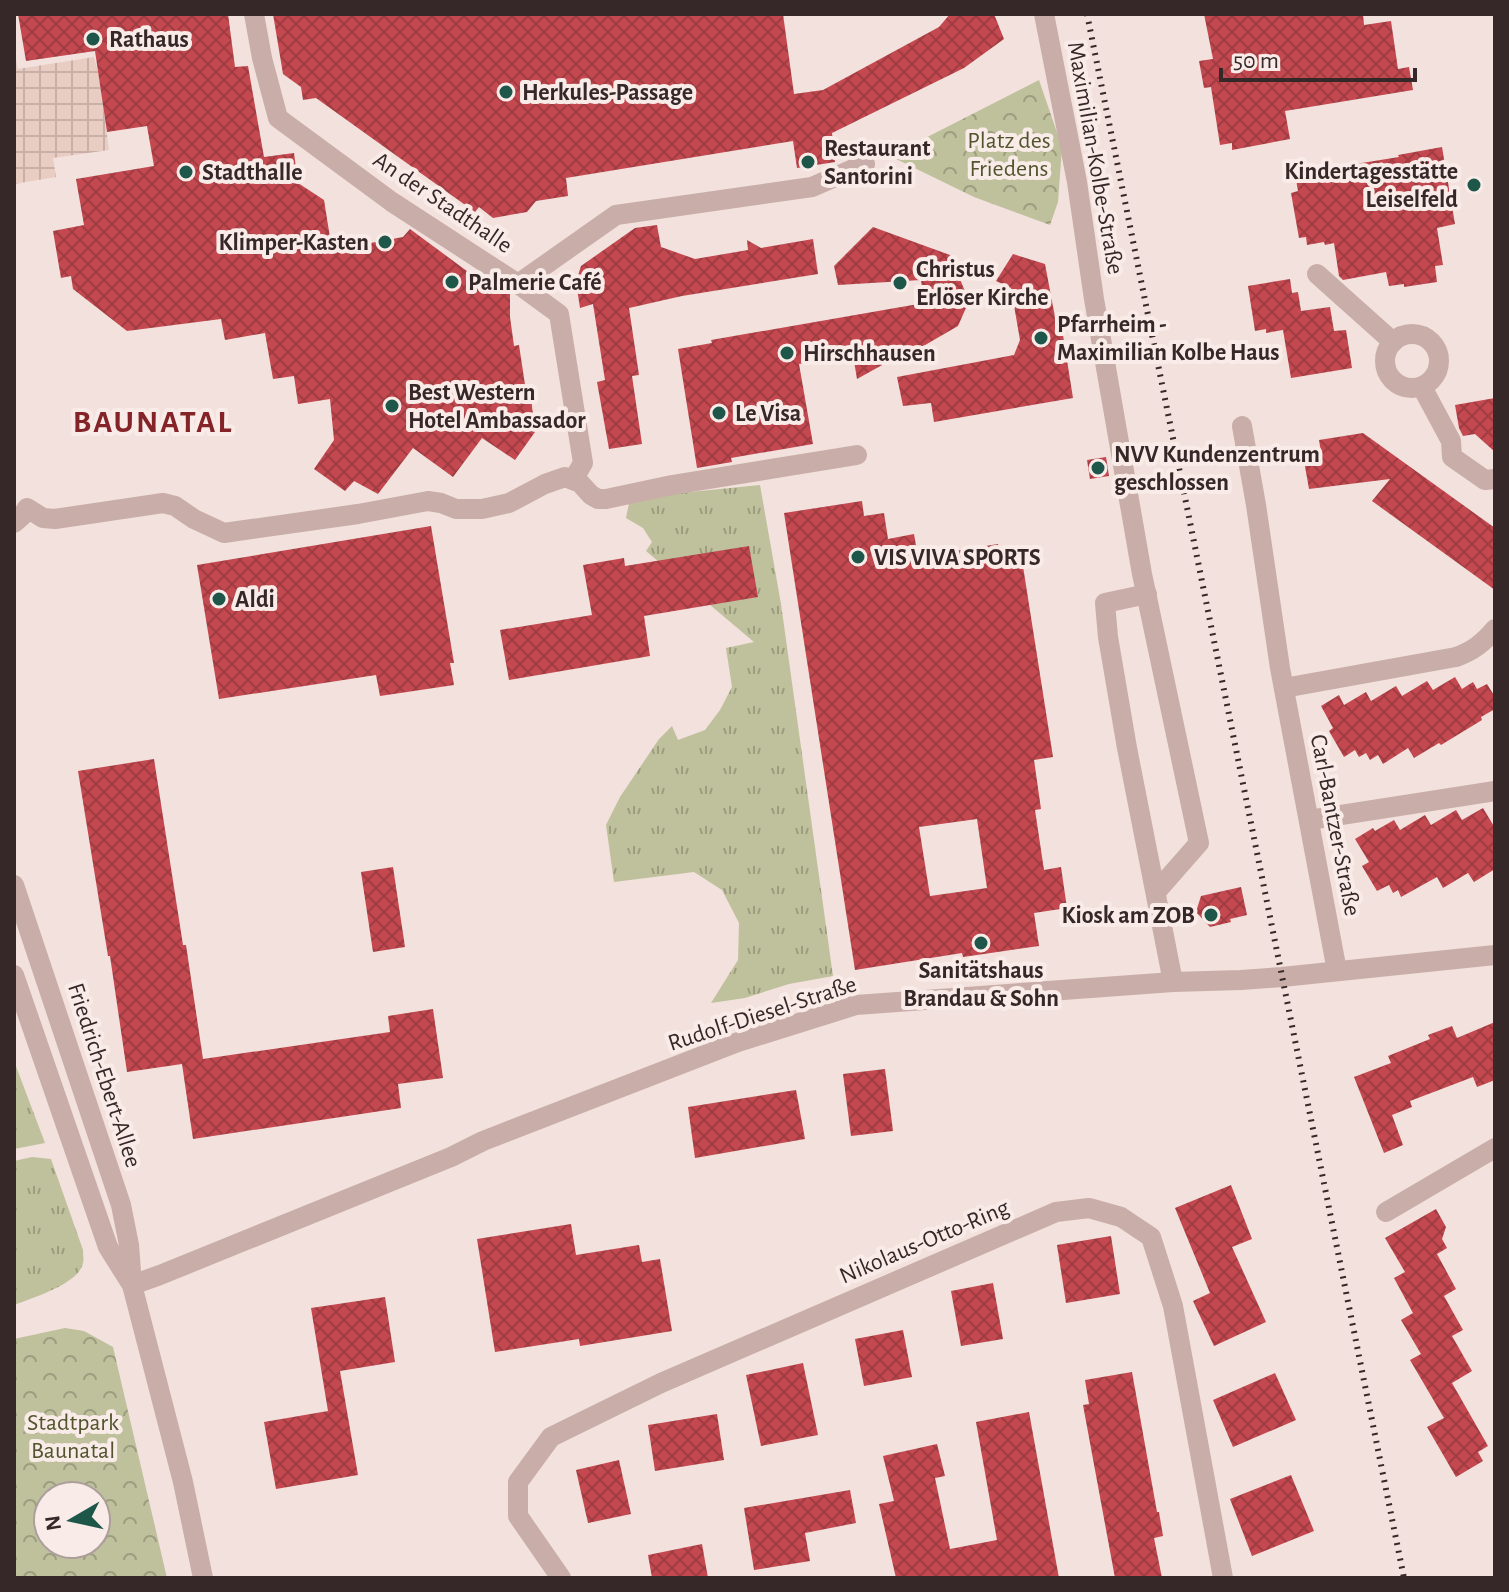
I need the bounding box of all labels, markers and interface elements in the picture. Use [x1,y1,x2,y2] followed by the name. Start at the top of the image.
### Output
[109,28,189,52] place label: Rathaus
[84,30,102,48] marker: Rathaus
[1221,32,1415,82] scale bar
[1063,40,1127,276] street label: Maximilian-Kolbe-Straße
[1233,49,1279,73] text: 50 m
[522,81,693,105] place label: Herkules-Passage
[497,83,515,101] marker: Herkules-Passage
[967,129,1051,181] park label: Platz des Friedens
[824,137,930,189] place label: Restaurant Santorini
[369,148,516,258] street label: An der Stadthalle
[799,153,817,171] marker: Restaurant Santorini
[1284,160,1458,212] place label: Kindertagesstätte Leiselfeld
[202,161,303,185] place label: Stadthalle
[177,163,195,181] marker: Stadthalle
[1465,176,1483,194] marker: Kindertagesstätte Leiselfeld
[218,231,369,255] place label: Klimper-Kasten
[376,233,394,251] marker: Klimper-Kasten
[916,258,1049,310] place label: Christus Erlöser Kirche
[468,271,602,295] place label: Palmerie Café
[443,273,461,291] marker: Palmerie Café
[891,274,909,292] marker: Christus Erlöser Kirche
[1057,313,1279,365] place label: Pfarrheim - Maximilian Kolbe Haus
[1032,329,1050,347] marker: Pfarrheim - Maximilian Kolbe Haus
[803,342,936,366] place label: Hirschhausen
[778,344,796,362] marker: Hirschhausen
[408,381,586,433] place label: Best Western Hotel Ambassador
[383,397,401,415] marker: Best Western Hotel Ambassador
[735,402,801,426] place label: Le Visa
[710,404,728,422] marker: Le Visa
[73,406,233,438] district label: BAUNATAL
[1114,443,1320,495] place label: NVV Kundenzentrum geschlossen
[1089,459,1107,477] marker: NVV Kundenzentrum geschlossen
[874,546,1041,570] place label: VIS VIVA SPORTS
[849,548,867,566] marker: VIS VIVA SPORTS
[235,588,275,612] place label: Aldi
[210,590,228,608] marker: Aldi
[1306,732,1364,918] street label: Carl-Bantzer-Straße
[1061,904,1195,928] place label: Kiosk am ZOB
[1202,906,1220,924] marker: Kiosk am ZOB
[972,934,990,952] marker: Sanitätshaus Brandau & Sohn
[903,959,1059,1011] place label: Sanitätshaus Brandau & Sohn
[665,972,860,1056] street label: Rudolf-Diesel-Straße
[63,980,145,1171] street label: Friedrich-Ebert-Allee
[836,1195,1013,1289] street label: Nikolaus-Otto-Ring
[27,1411,119,1463] park label: Stadtpark Baunatal
[32,1480,112,1560] north arrow
[41,1514,65,1532] text: N

